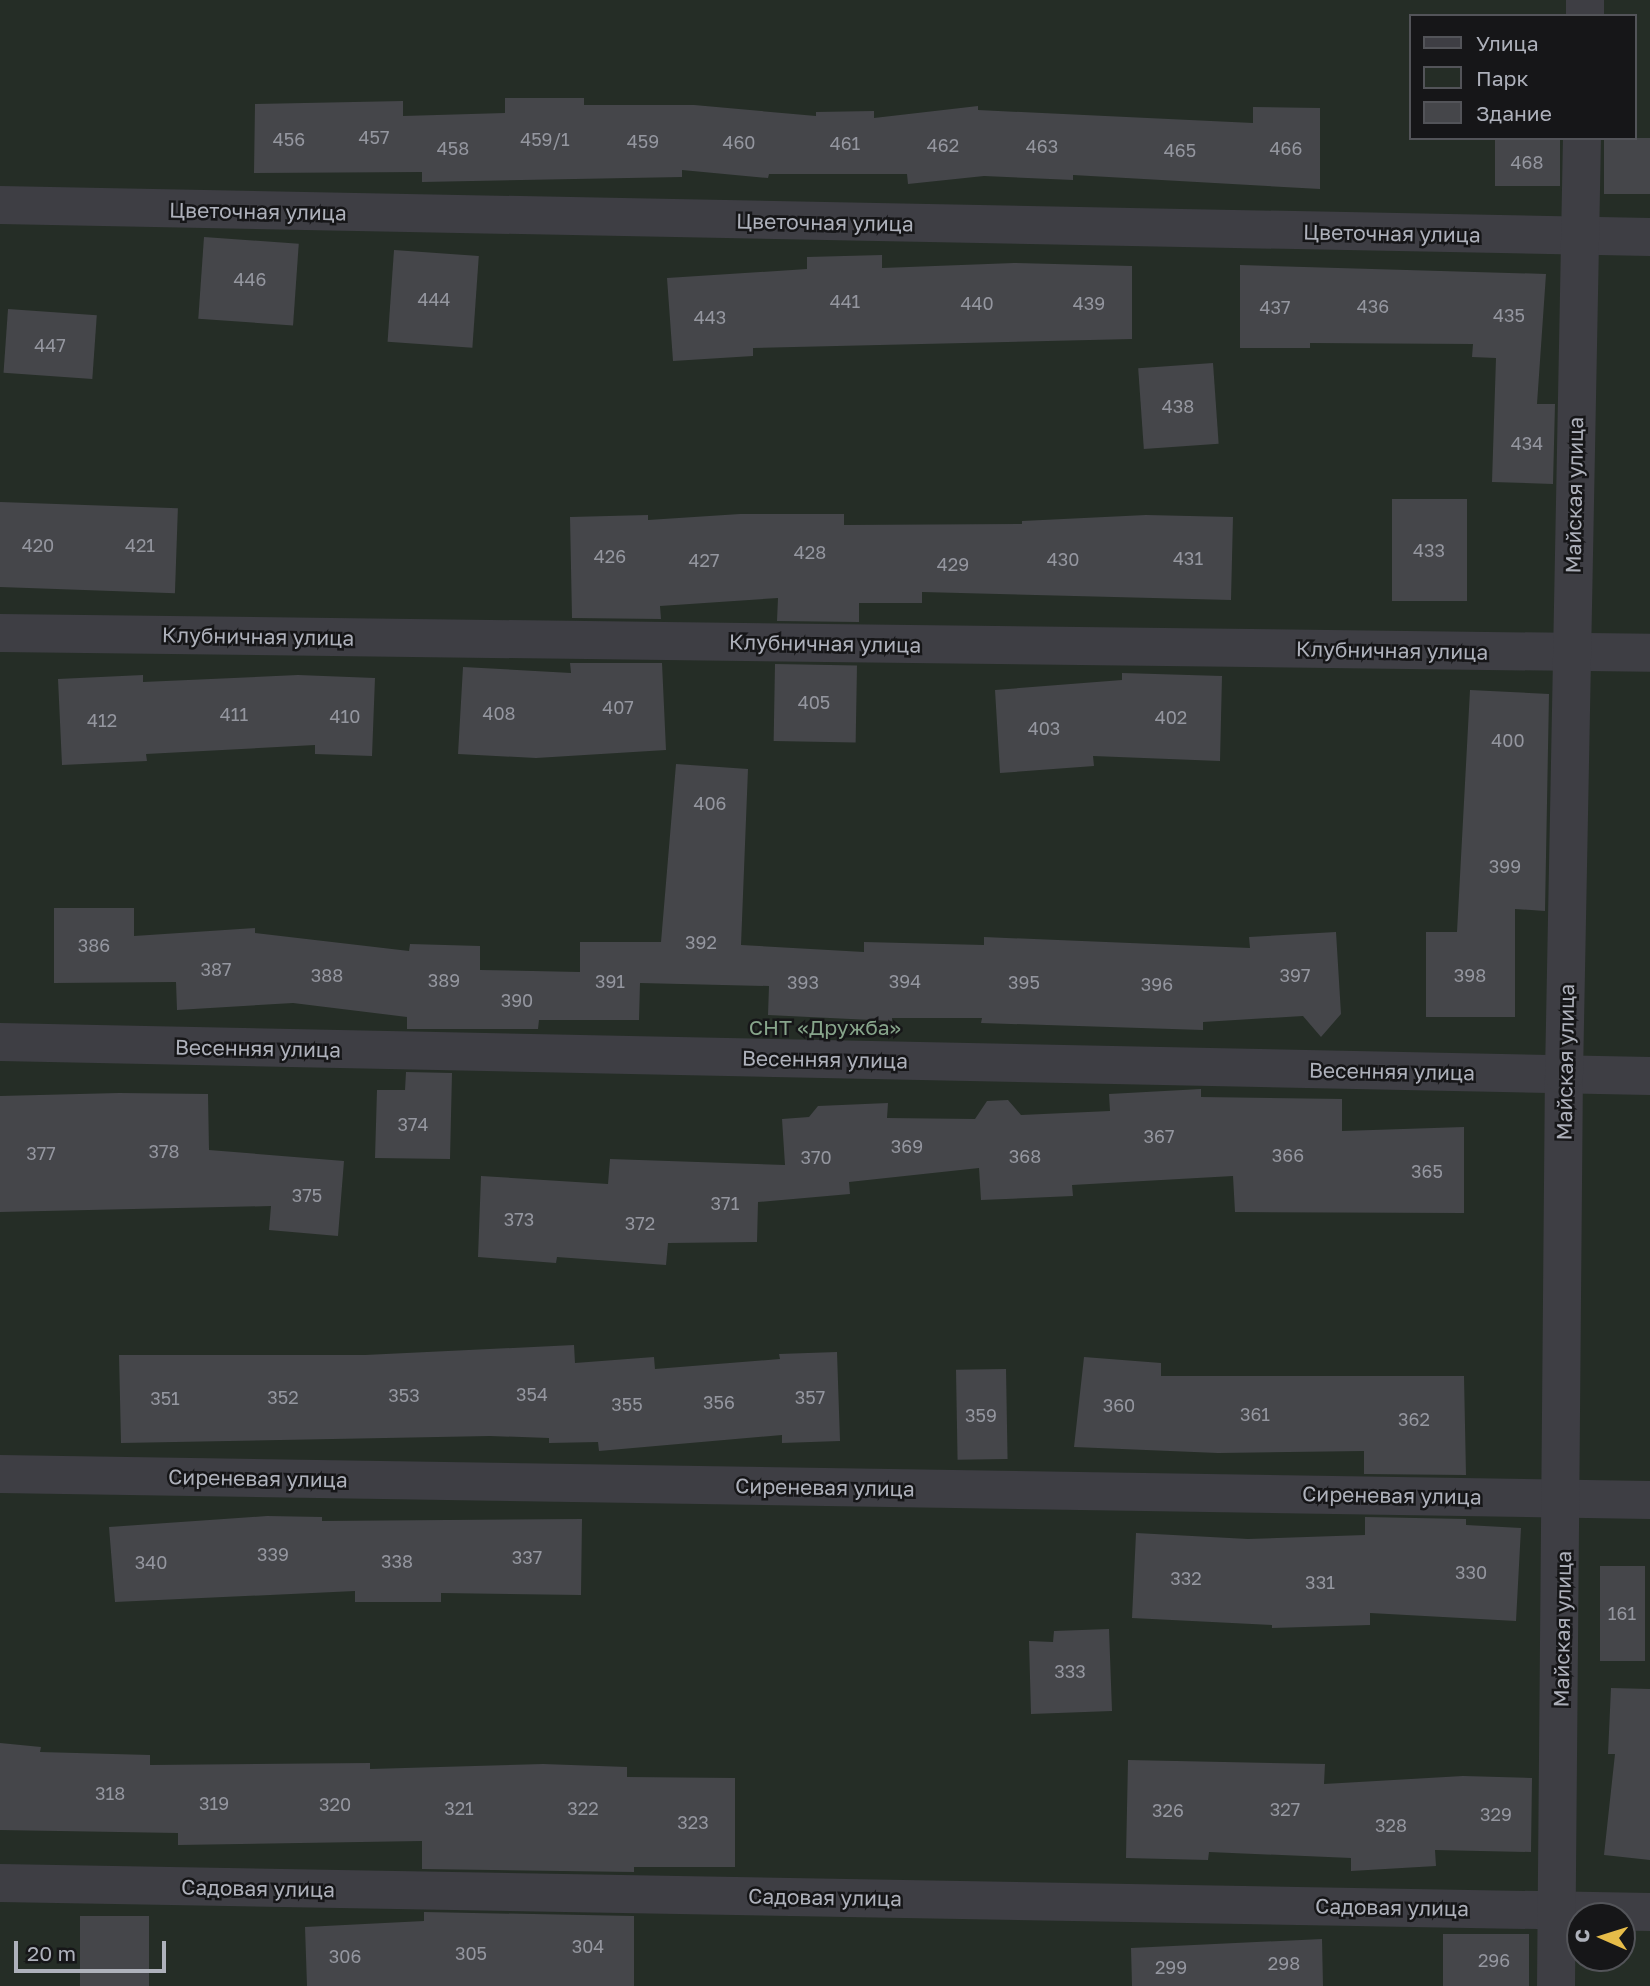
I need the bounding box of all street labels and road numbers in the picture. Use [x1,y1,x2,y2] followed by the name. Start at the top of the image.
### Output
[169,197,347,225] street label: Цветочная улица
[736,208,914,236] street label: Цветочная улица
[1303,219,1481,247] street label: Цветочная улица
[1560,416,1588,574] street label: Майская улица
[162,622,354,650] street label: Клубничная улица
[729,629,921,657] street label: Клубничная улица
[1296,636,1488,664] street label: Клубничная улица
[1551,983,1579,1141] street label: Майская улица
[175,1034,341,1062] street label: Весенняя улица
[742,1045,908,1073] street label: Весенняя улица
[1309,1057,1475,1085] street label: Весенняя улица
[168,1464,348,1492] street label: Сиреневая улица
[735,1473,915,1501] street label: Сиреневая улица
[1302,1481,1482,1509] street label: Сиреневая улица
[1548,1550,1576,1708] street label: Майская улица
[181,1874,335,1902] street label: Садовая улица
[748,1883,902,1911] street label: Садовая улица
[1315,1893,1469,1921] street label: Садовая улица

